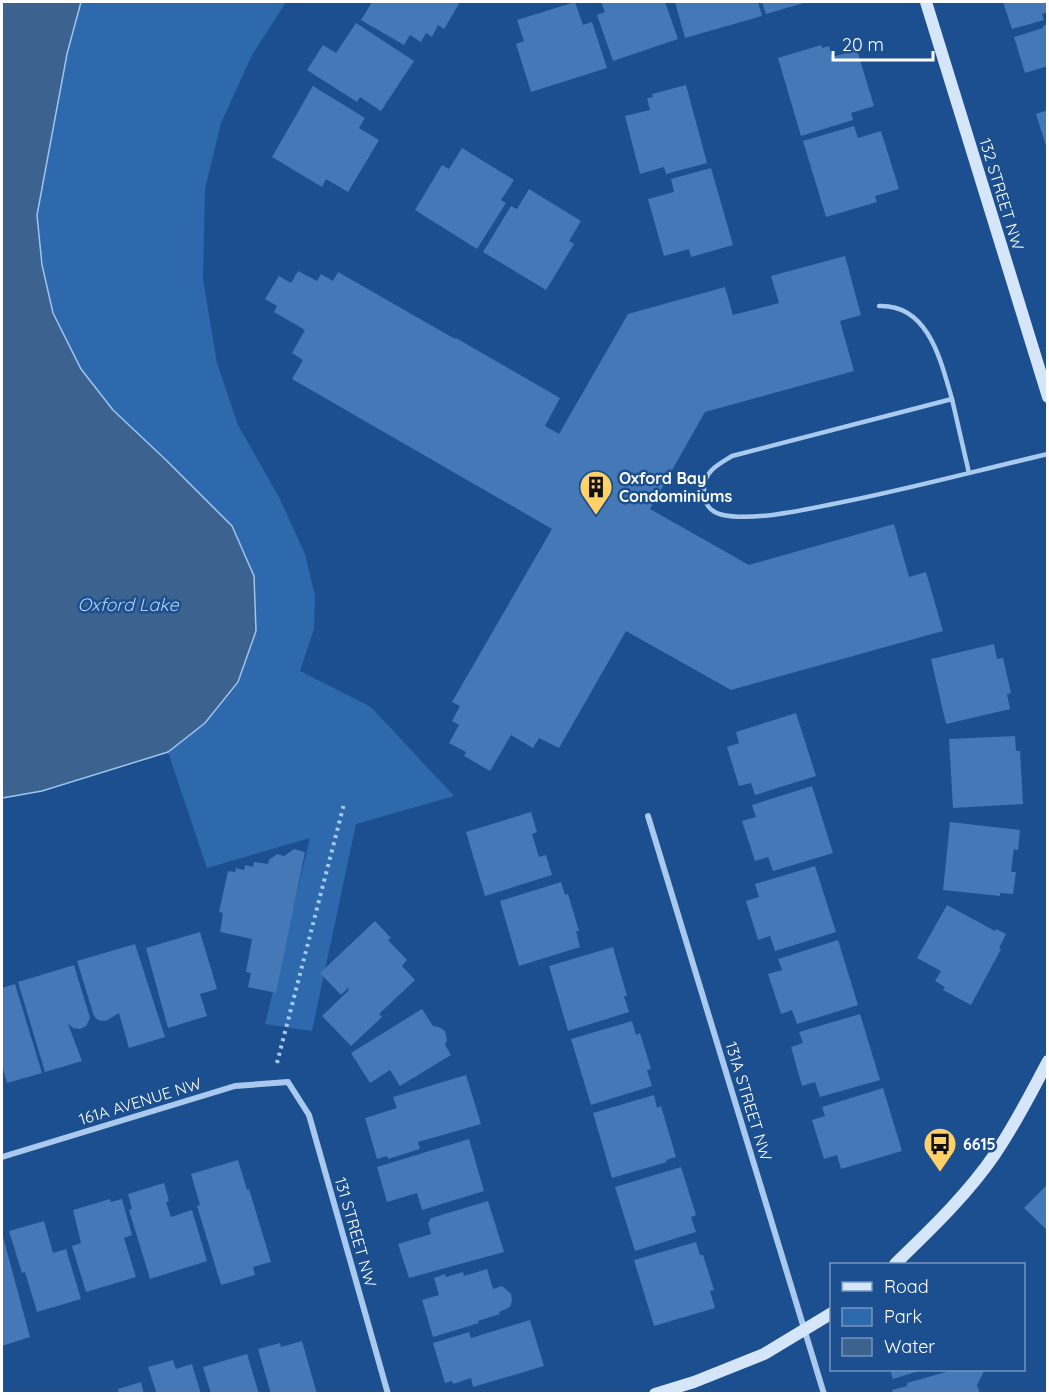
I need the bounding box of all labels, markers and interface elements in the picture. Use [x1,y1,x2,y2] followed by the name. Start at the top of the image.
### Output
[833,24,934,62] scale bar
[842,33,884,56] text: 20 m
[975,135,1029,253] street label: 132 STREET NW
[619,468,733,506] place label: Oxford Bay Condominiums
[578,469,614,516] building icon: Oxford Bay Condominiums
[77,593,179,616] water label: Oxford Lake
[721,1039,777,1163] street label: 131A STREET NW
[76,1073,204,1129] street label: 161A AVENUE NW
[922,1126,958,1173] bus stop icon: 6615
[963,1134,996,1154] place label: 6615
[331,1175,381,1289] street label: 131 STREET NW
[830,1263,1025,1371] legend
[884,1275,929,1298] text: Road
[884,1305,922,1328] text: Park
[884,1335,935,1358] text: Water

